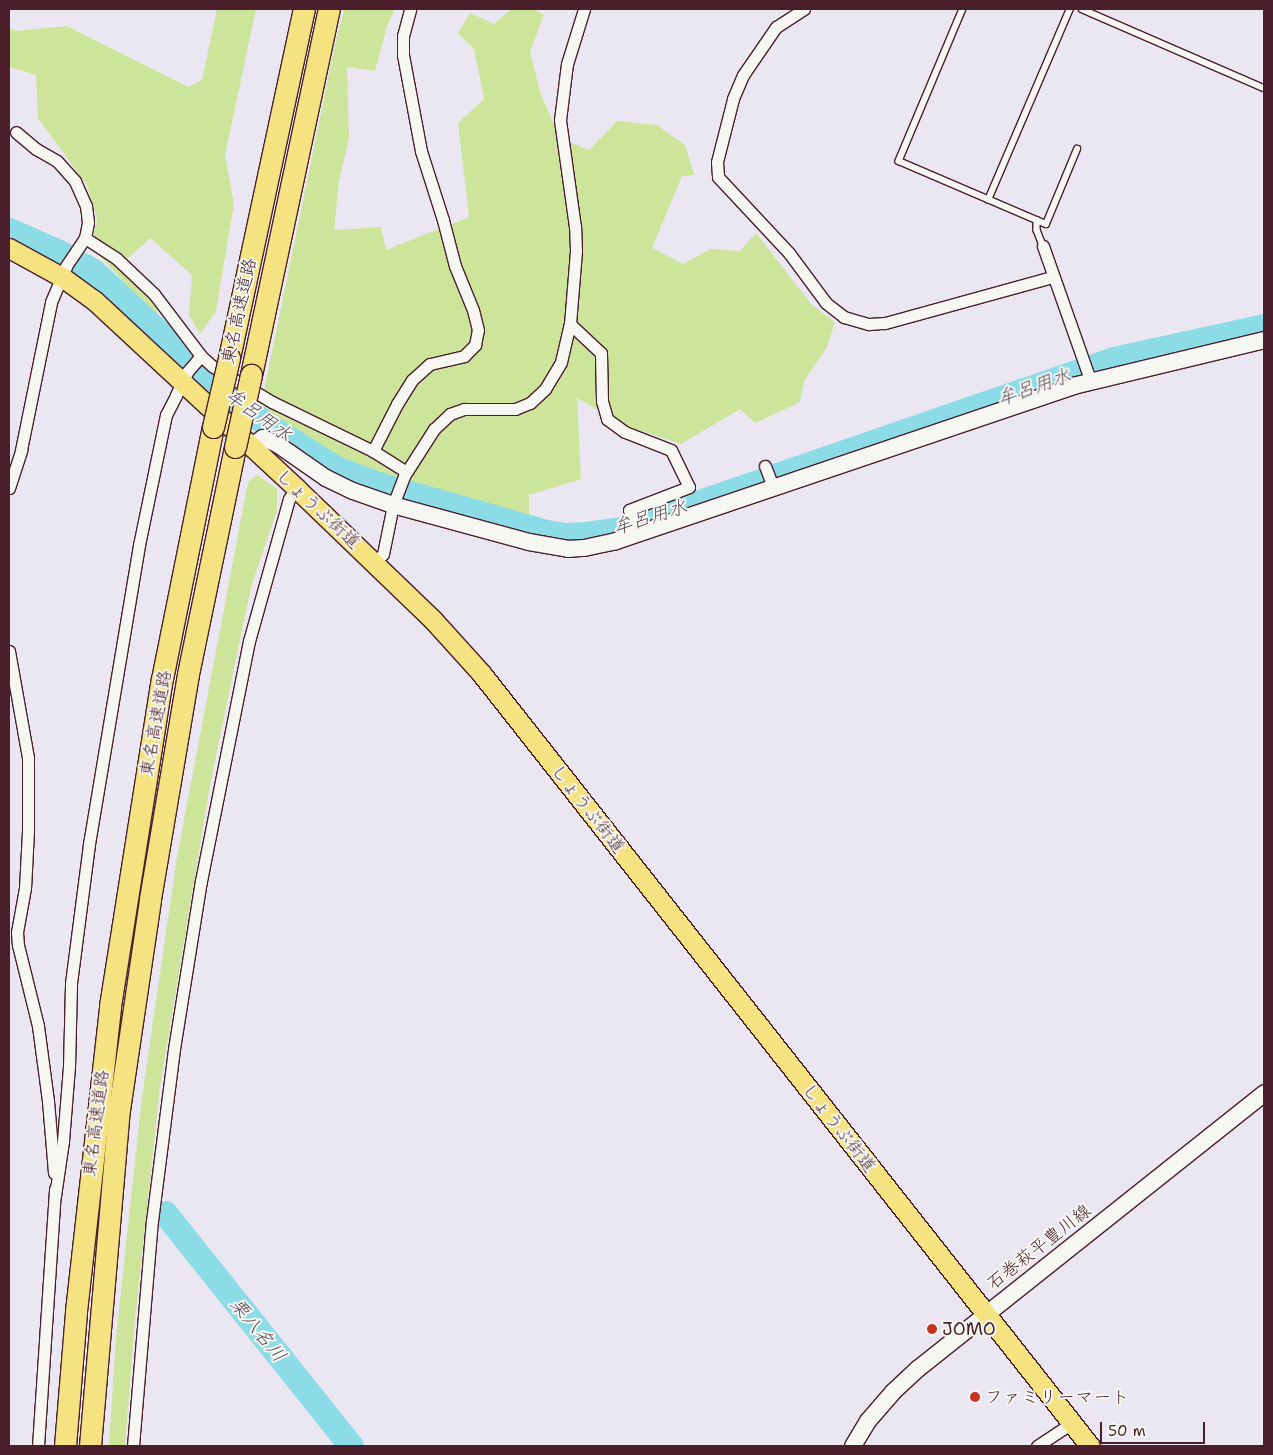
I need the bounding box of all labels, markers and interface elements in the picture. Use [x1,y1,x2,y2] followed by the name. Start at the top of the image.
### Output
[217,256,261,366] street label: 東名高速道路
[994,364,1074,410] water label: 牟呂用水
[222,383,296,447] water label: 牟呂用水
[271,464,365,554] street label: しょうぶ街道
[610,495,690,539] water label: 牟呂用水
[136,668,176,778] street label: 東名高速道路
[546,760,630,858] street label: しょうぶ街道
[79,1068,113,1178] street label: 東名高速道路
[797,1079,881,1177] street label: しょうぶ街道
[983,1200,1095,1294] street label: 石巻萩平豊川線
[225,1293,291,1367] water label: 栗八名川
[942,1318,996,1340] place label: JOMO
[926,1323,938,1335] marker: JOMO
[985,1386,1129,1408] place label: ファミリーマート
[969,1391,981,1403] marker: ファミリーマート
[1103,1412,1208,1444] scale bar
[1108,1421,1146,1441] text: 50 m

